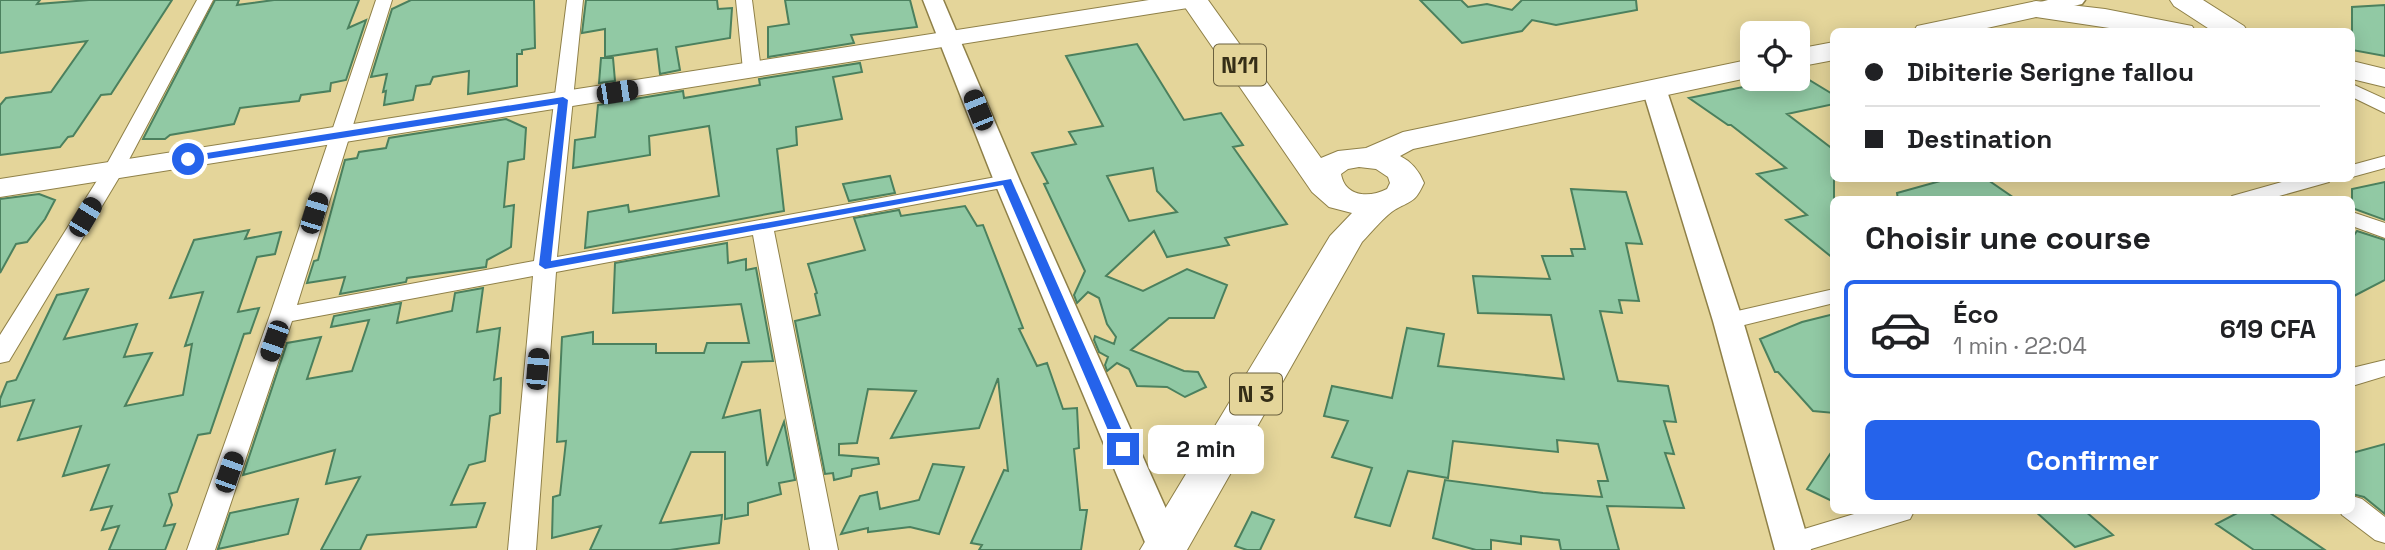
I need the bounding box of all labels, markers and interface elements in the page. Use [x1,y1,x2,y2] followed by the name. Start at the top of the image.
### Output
[1740,21,1810,91] map controls
[1740,21,1810,91] button: locate
[1214,44,1266,86] road number: N11
[1907,55,2194,89] text: Dibiterie Serigne fallou
[595,78,640,106] car
[961,87,996,133] car
[1907,122,2052,156] text: Destination
[172,143,204,175] route start
[298,190,331,236] car
[66,194,105,240] car
[1865,218,2151,258] text: Choisir une course
[1953,297,1999,331] text: Éco
[1869,298,1932,361] icon: car
[2220,312,2316,346] text: 619 CFA
[258,318,291,364] car
[1953,331,2087,361] text: 1 min · 22:04
[525,347,550,391] car
[1230,374,1282,414] road number: N 3
[1865,420,2320,500] button: Confirmer
[1148,424,1263,474] callout: 2 min
[1107,433,1139,465] route end
[1176,434,1236,464] text: 2 min
[213,449,246,495] car

